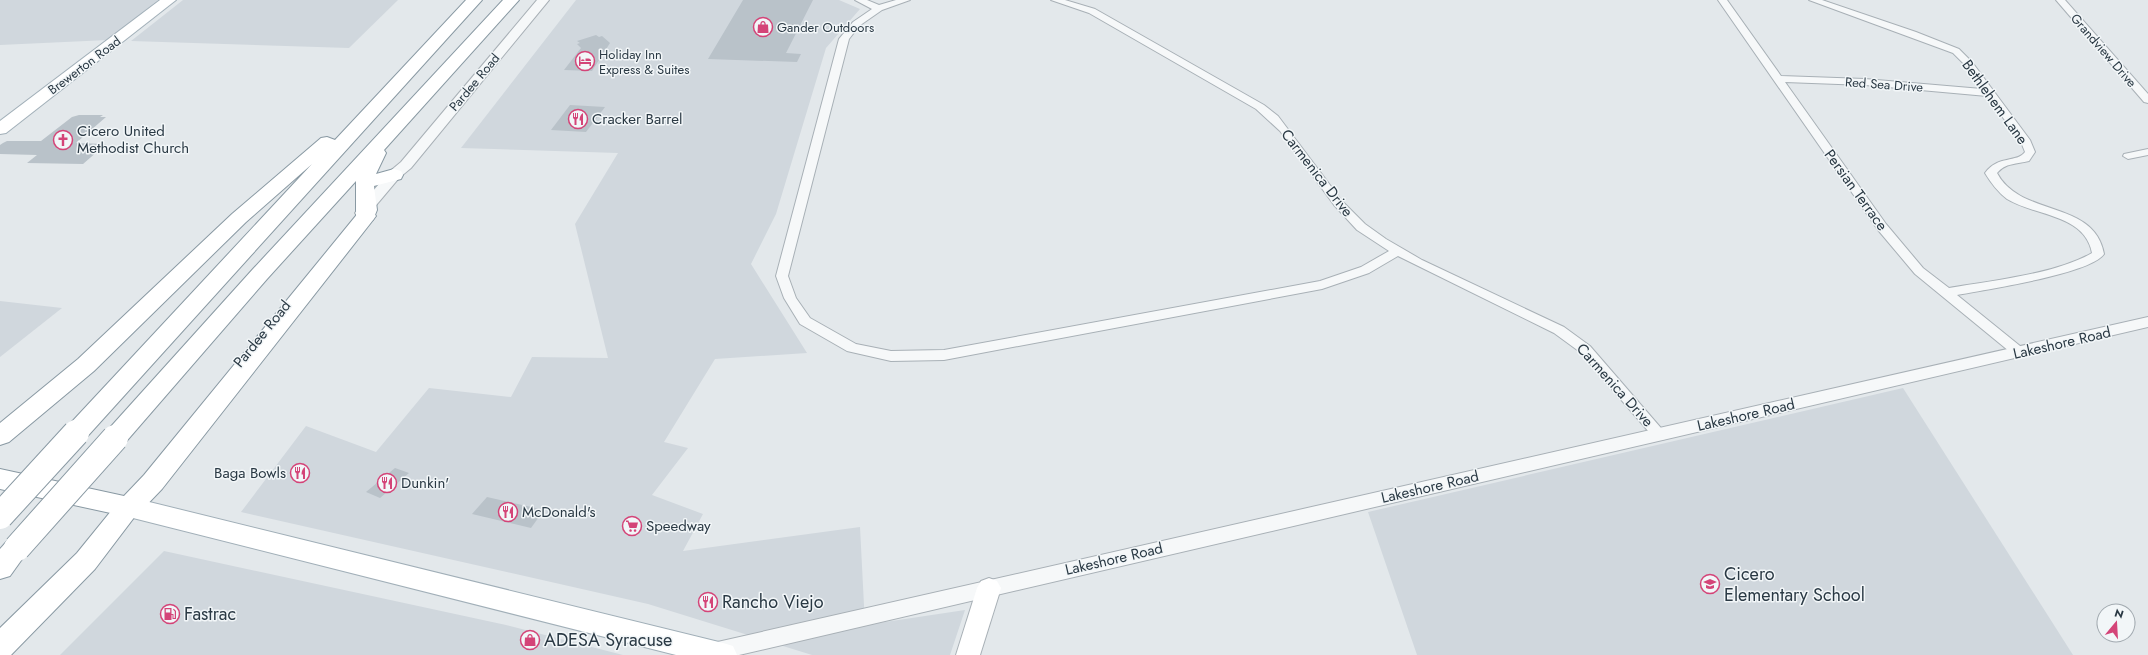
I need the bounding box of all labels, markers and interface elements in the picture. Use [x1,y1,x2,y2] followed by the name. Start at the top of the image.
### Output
[2066,9,2141,92] street label: Grandview Drive
[752,16,774,38] shop icon: Gander Outdoors
[777,18,874,37] place label: Gander Outdoors
[44,32,125,99] street label: Brewerton Road
[599,45,689,79] place label: Holiday Inn Express & Suites
[445,49,504,115] street label: Pardee Road
[574,50,596,72] hotel icon: Holiday Inn Express & Suites
[1957,55,2033,149] street label: Bethlehem Lane
[1844,72,1924,97] street label: Red Sea Drive
[567,108,589,130] restaurant icon: Cracker Barrel
[592,108,682,130] place label: Cracker Barrel
[77,120,189,159] place label: Cicero United Methodist Church
[1276,124,1358,222] street label: Carmenica Drive
[52,129,74,151] church icon: Cicero United Methodist Church
[1819,145,1893,235] street label: Persian Terrace
[228,296,296,372] street label: Pardee Road
[2011,321,2113,365] street label: Lakeshore Road
[1571,338,1659,432] street label: Carmenica Drive
[1695,393,1797,437] street label: Lakeshore Road
[214,462,286,484] place label: Baga Bowls
[289,462,311,484] restaurant icon: Baga Bowls
[1379,465,1481,509] street label: Lakeshore Road
[376,472,398,494] restaurant icon: Dunkin'
[401,472,449,494] place label: Dunkin'
[497,501,519,523] restaurant icon: McDonald's
[522,501,596,523] place label: McDonald's
[621,515,643,537] supermarket icon: Speedway
[646,515,711,537] place label: Speedway
[1063,537,1165,581] street label: Lakeshore Road
[1724,561,1865,608] place label: Cicero Elementary School
[1699,573,1721,595] school or university icon: Cicero Elementary School
[722,589,824,615] place label: Rancho Viejo
[697,591,719,613] restaurant icon: Rancho Viejo
[184,601,236,627] place label: Fastrac
[159,603,181,625] fuel station icon: Fastrac
[2096,603,2136,643] north arrow
[2112,605,2126,622] text: N
[544,627,672,653] place label: ADESA Syracuse
[519,629,541,651] shop icon: ADESA Syracuse

